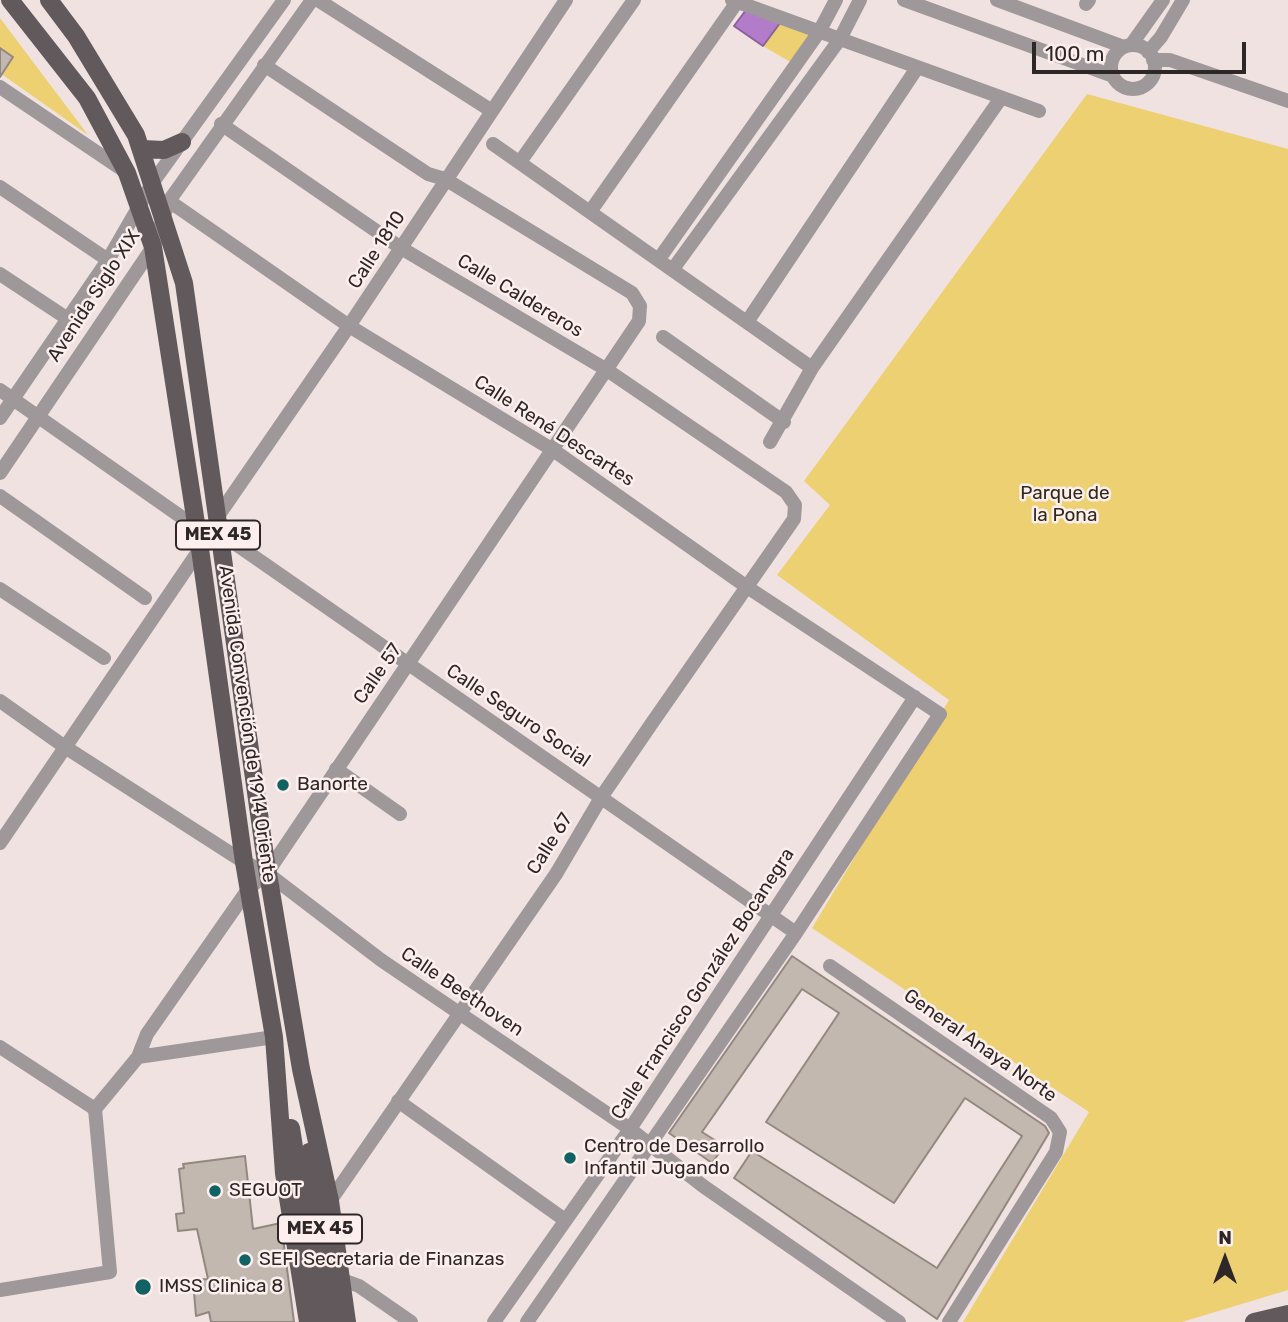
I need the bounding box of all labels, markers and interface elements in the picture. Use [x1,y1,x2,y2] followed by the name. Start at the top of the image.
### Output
[1036,28,1250,72] scale bar
[1045,41,1104,66] text: 100 m
[343,207,411,293] street label: Calle 1810
[43,226,145,366] street label: Avenida Siglo XIX
[453,249,587,343] street label: Calle Caldereros
[469,371,639,491] street label: Calle René Descartes
[1020,483,1110,527] park label: Parque de la Pona
[176,520,260,550] road number: MEX 45
[213,564,281,884] street label: Avenida Convención de 1914 Oriente
[349,639,407,709] street label: Calle 57
[442,659,594,773] street label: Calle Seguro Social
[297,774,368,796] place label: Banorte
[275,777,291,793] marker: Banorte
[522,809,578,879] street label: Calle 67
[607,844,799,1124] street label: Calle Francisco González Bocanegra
[396,942,528,1042] street label: Calle Beethoven
[899,985,1061,1107] street label: General Anaya Norte
[584,1136,765,1180] place label: Centro de Desarrollo Infantil Jugando
[562,1150,578,1166] marker: Centro de Desarrollo Infantil Jugando
[229,1180,302,1202] place label: SEGUOT
[207,1183,223,1199] marker: SEGUOT
[278,1214,362,1244] road number: MEX 45
[1190,1224,1260,1294] north arrow
[1218,1226,1232,1249] text: N
[259,1249,504,1271] place label: SEFI Secretaria de Finanzas
[237,1252,253,1268] marker: SEFI Secretaria de Finanzas
[159,1276,283,1298] place label: IMSS Clinica 8
[133,1277,153,1297] marker: IMSS Clinica 8

